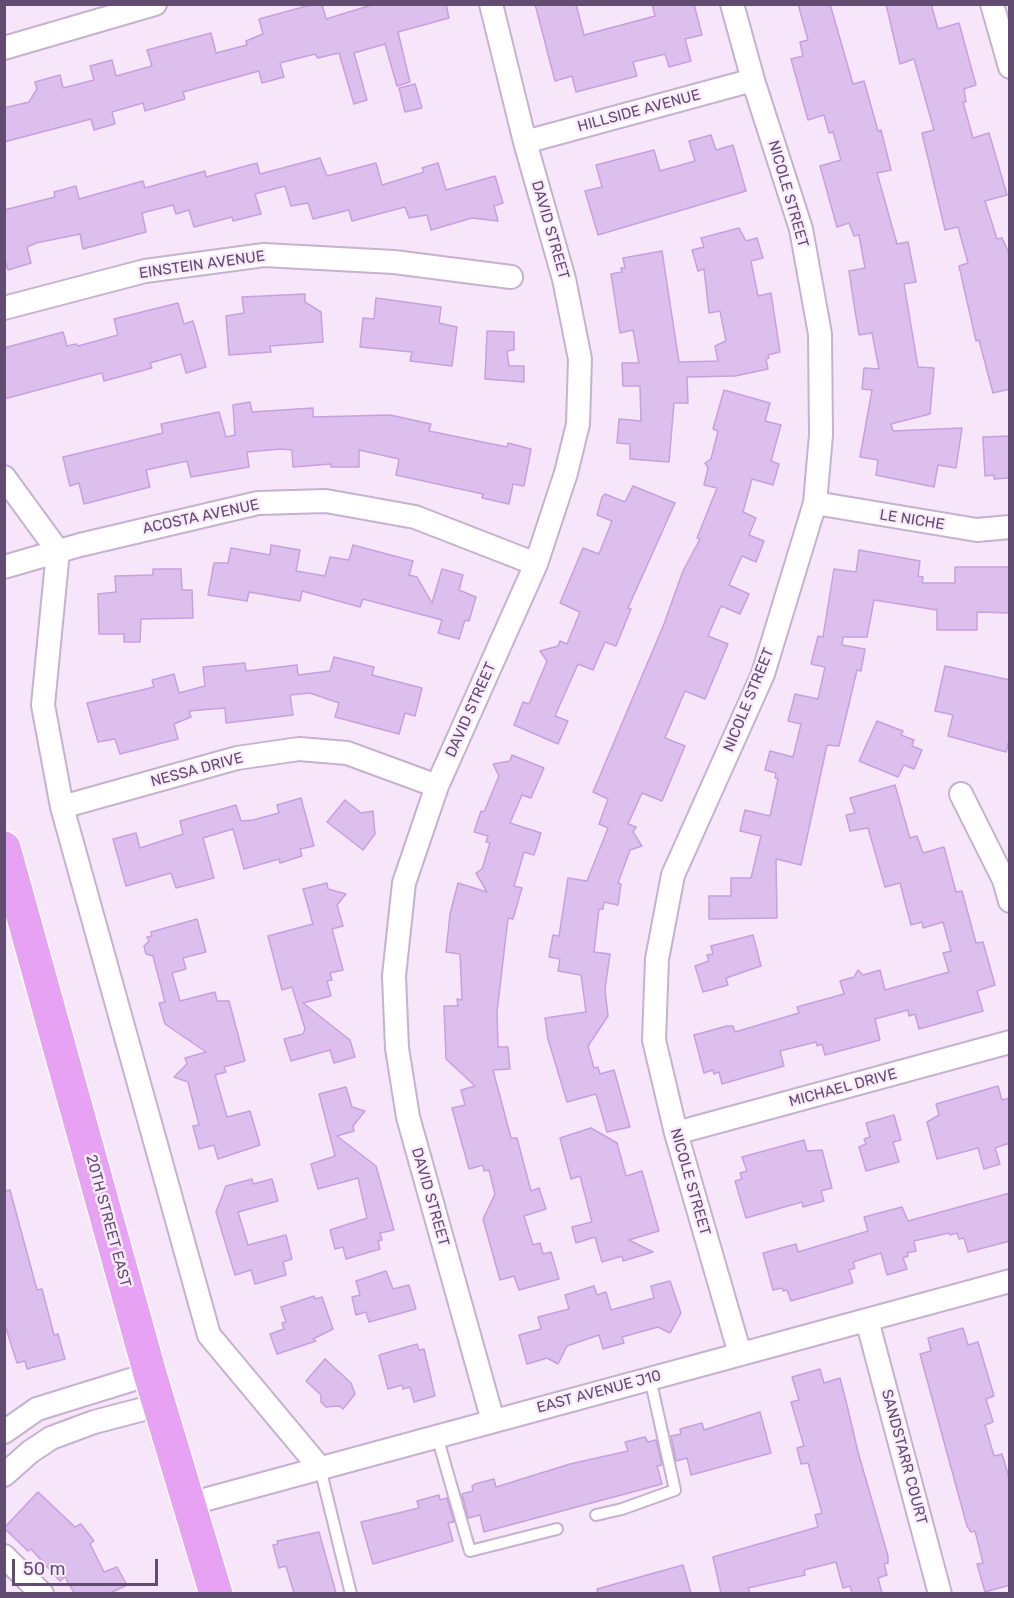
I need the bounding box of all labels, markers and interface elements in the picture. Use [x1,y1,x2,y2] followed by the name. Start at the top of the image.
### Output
[576,86,702,136] street label: HILLSIDE AVENUE
[764,138,812,250] street label: NICOLE STREET
[527,179,573,281] street label: DAVID STREET
[138,247,266,283] street label: EINSTEIN AVENUE
[141,496,261,538] street label: ACOSTA AVENUE
[878,506,946,534] street label: LE NICHE
[720,645,778,755] street label: NICOLE STREET
[442,660,500,760] street label: DAVID STREET
[149,749,245,791] street label: NESSA DRIVE
[787,1065,899,1111] street label: MICHAEL DRIVE
[666,1126,714,1238] street label: NICOLE STREET
[407,1146,453,1248] street label: DAVID STREET
[82,1153,134,1289] street label: 20TH STREET EAST
[535,1367,663,1417] street label: EAST AVENUE J10
[877,1387,931,1527] street label: SANDSTARR COURT
[15,1547,160,1585] scale bar
[23,1558,66,1580] text: 50 m

